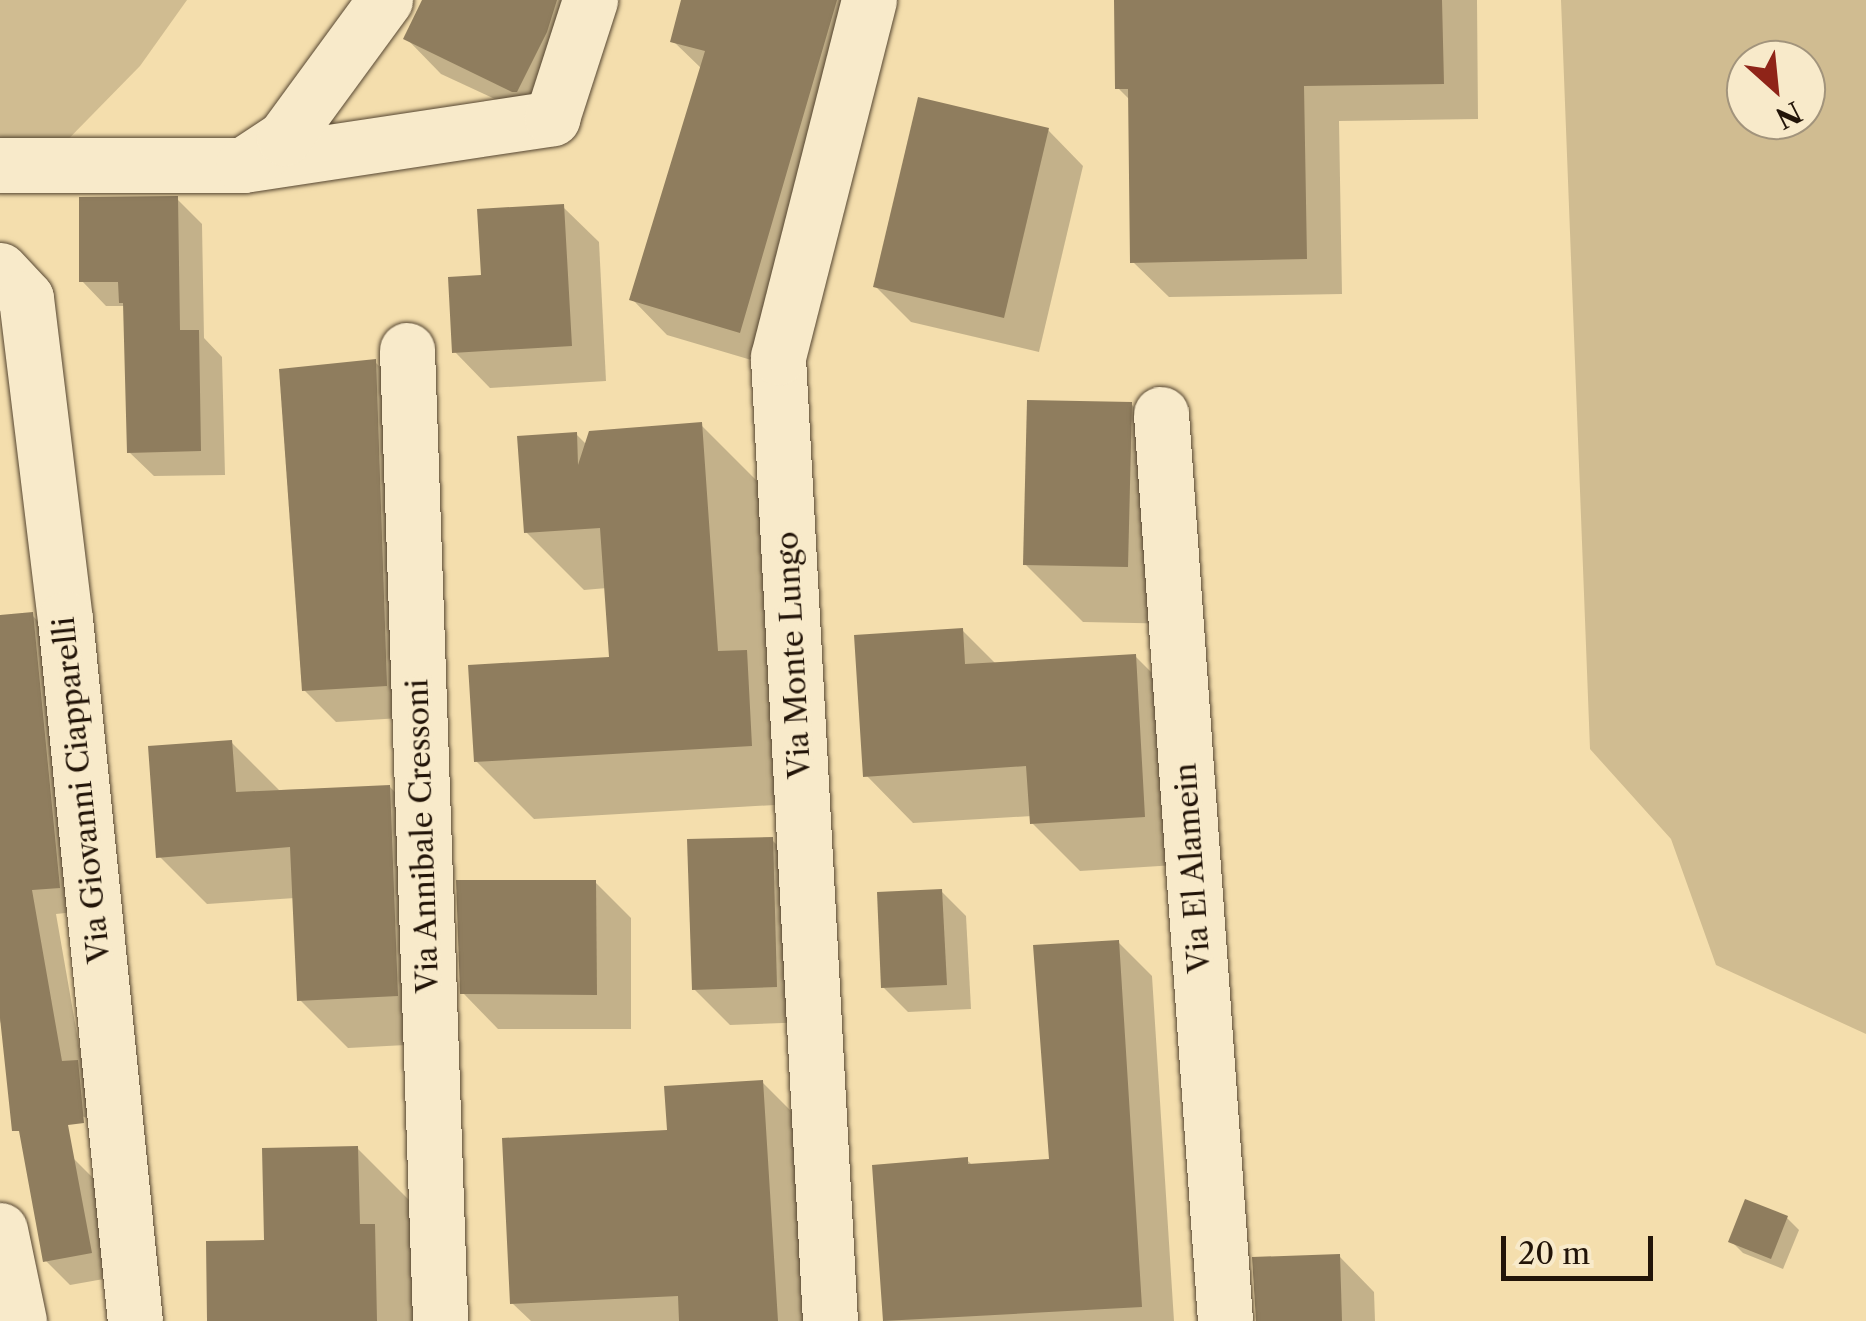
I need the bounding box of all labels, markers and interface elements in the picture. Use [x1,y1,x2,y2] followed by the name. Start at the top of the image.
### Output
[1726,40,1826,140] north arrow
[1770,94,1807,136] text: N
[770,530,818,780] street label: Via Monte Lungo
[46,615,118,965] street label: Via Giovanni Ciapparelli
[400,678,446,994] street label: Via Annibale Cressoni
[1168,761,1218,975] street label: Via El Alamein
[1506,1216,1658,1278] scale bar
[1518,1235,1590,1272] text: 20 m

